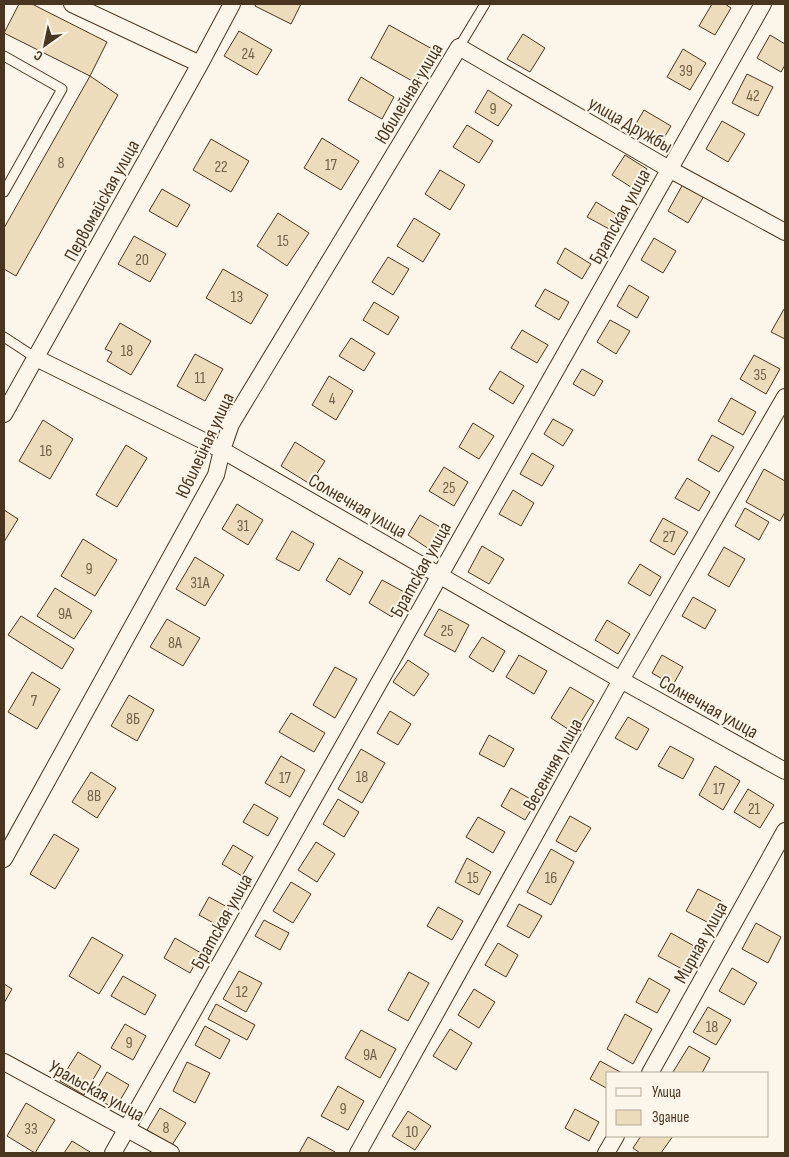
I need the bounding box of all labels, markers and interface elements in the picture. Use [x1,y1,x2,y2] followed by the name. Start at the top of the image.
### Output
[20,20,70,70] north arrow
[370,39,448,148] street label: Юбилейная улица
[241,45,255,64] house number: 24
[31,46,46,65] text: С
[679,62,693,81] house number: 39
[746,87,760,106] house number: 42
[584,92,676,159] street label: улица Дружбы
[489,100,497,119] house number: 9
[60,136,145,265] street label: Первомайская улица
[57,154,65,173] house number: 8
[325,156,338,175] house number: 17
[214,158,228,177] house number: 22
[585,165,656,268] street label: Братская улица
[277,232,289,251] house number: 15
[135,251,149,270] house number: 20
[231,288,243,307] house number: 13
[121,342,133,361] house number: 18
[753,366,767,385] house number: 35
[194,369,206,388] house number: 11
[171,389,240,502] street label: Юбилейная улица
[329,390,336,409] house number: 4
[40,442,52,461] house number: 16
[304,469,410,544] street label: Солнечная улица
[442,479,456,498] house number: 25
[237,517,250,536] house number: 31
[386,518,457,621] street label: Братская улица
[662,528,676,547] house number: 27
[85,560,93,579] house number: 9
[190,574,210,593] house number: 31А
[58,605,72,624] house number: 9А
[440,622,454,641] house number: 25
[168,634,182,653] house number: 8А
[655,671,762,744] street label: Солнечная улица
[31,692,38,711] house number: 7
[126,710,140,729] house number: 8Б
[518,714,588,815] street label: Весенняя улица
[356,768,368,787] house number: 18
[279,769,292,788] house number: 17
[713,780,726,799] house number: 17
[87,787,101,806] house number: 8В
[748,800,761,819] house number: 21
[467,869,479,888] house number: 15
[545,869,557,888] house number: 16
[187,870,258,973] street label: Братская улица
[669,898,733,988] street label: Мирная улица
[236,983,248,1002] house number: 12
[706,1018,718,1037] house number: 18
[125,1034,133,1053] house number: 9
[363,1046,377,1065] house number: 9А
[44,1056,148,1127] street label: Уральская улица
[606,1072,769,1137] legend
[652,1083,681,1102] text: Улица
[339,1100,347,1119] house number: 9
[652,1108,689,1127] text: Здание
[162,1119,170,1138] house number: 8
[24,1120,38,1139] house number: 33
[406,1123,418,1142] house number: 10

